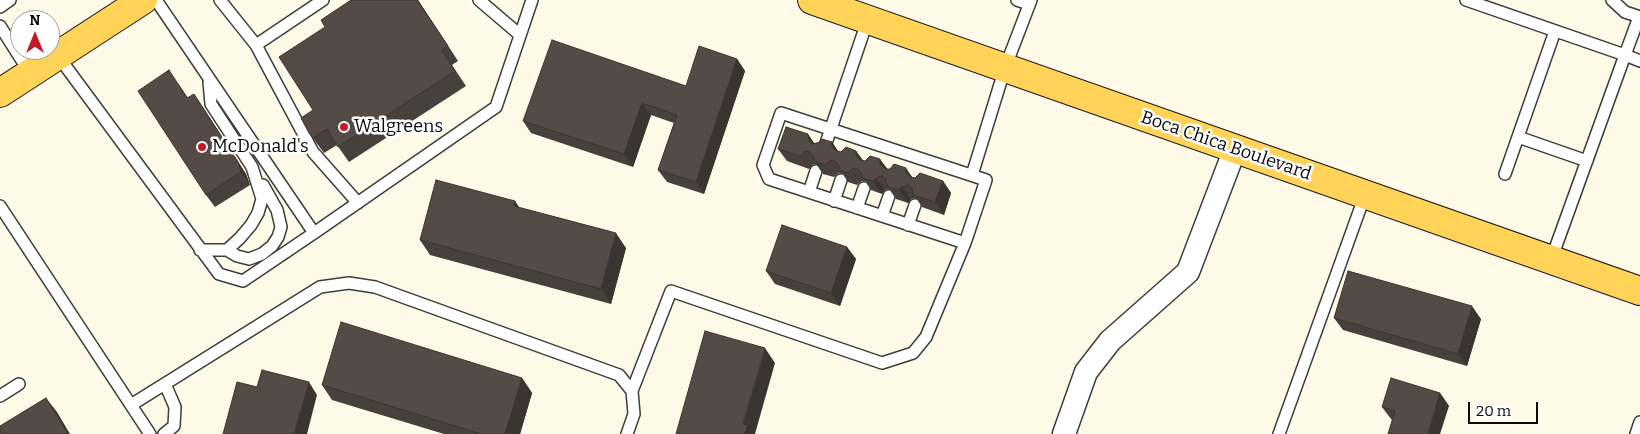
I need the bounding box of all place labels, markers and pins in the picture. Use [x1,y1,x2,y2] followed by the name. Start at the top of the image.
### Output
[354,116,443,138] place label: Walgreens
[338,121,350,133] marker: Walgreens
[212,136,309,158] place label: McDonald's
[196,141,208,153] marker: McDonald's

